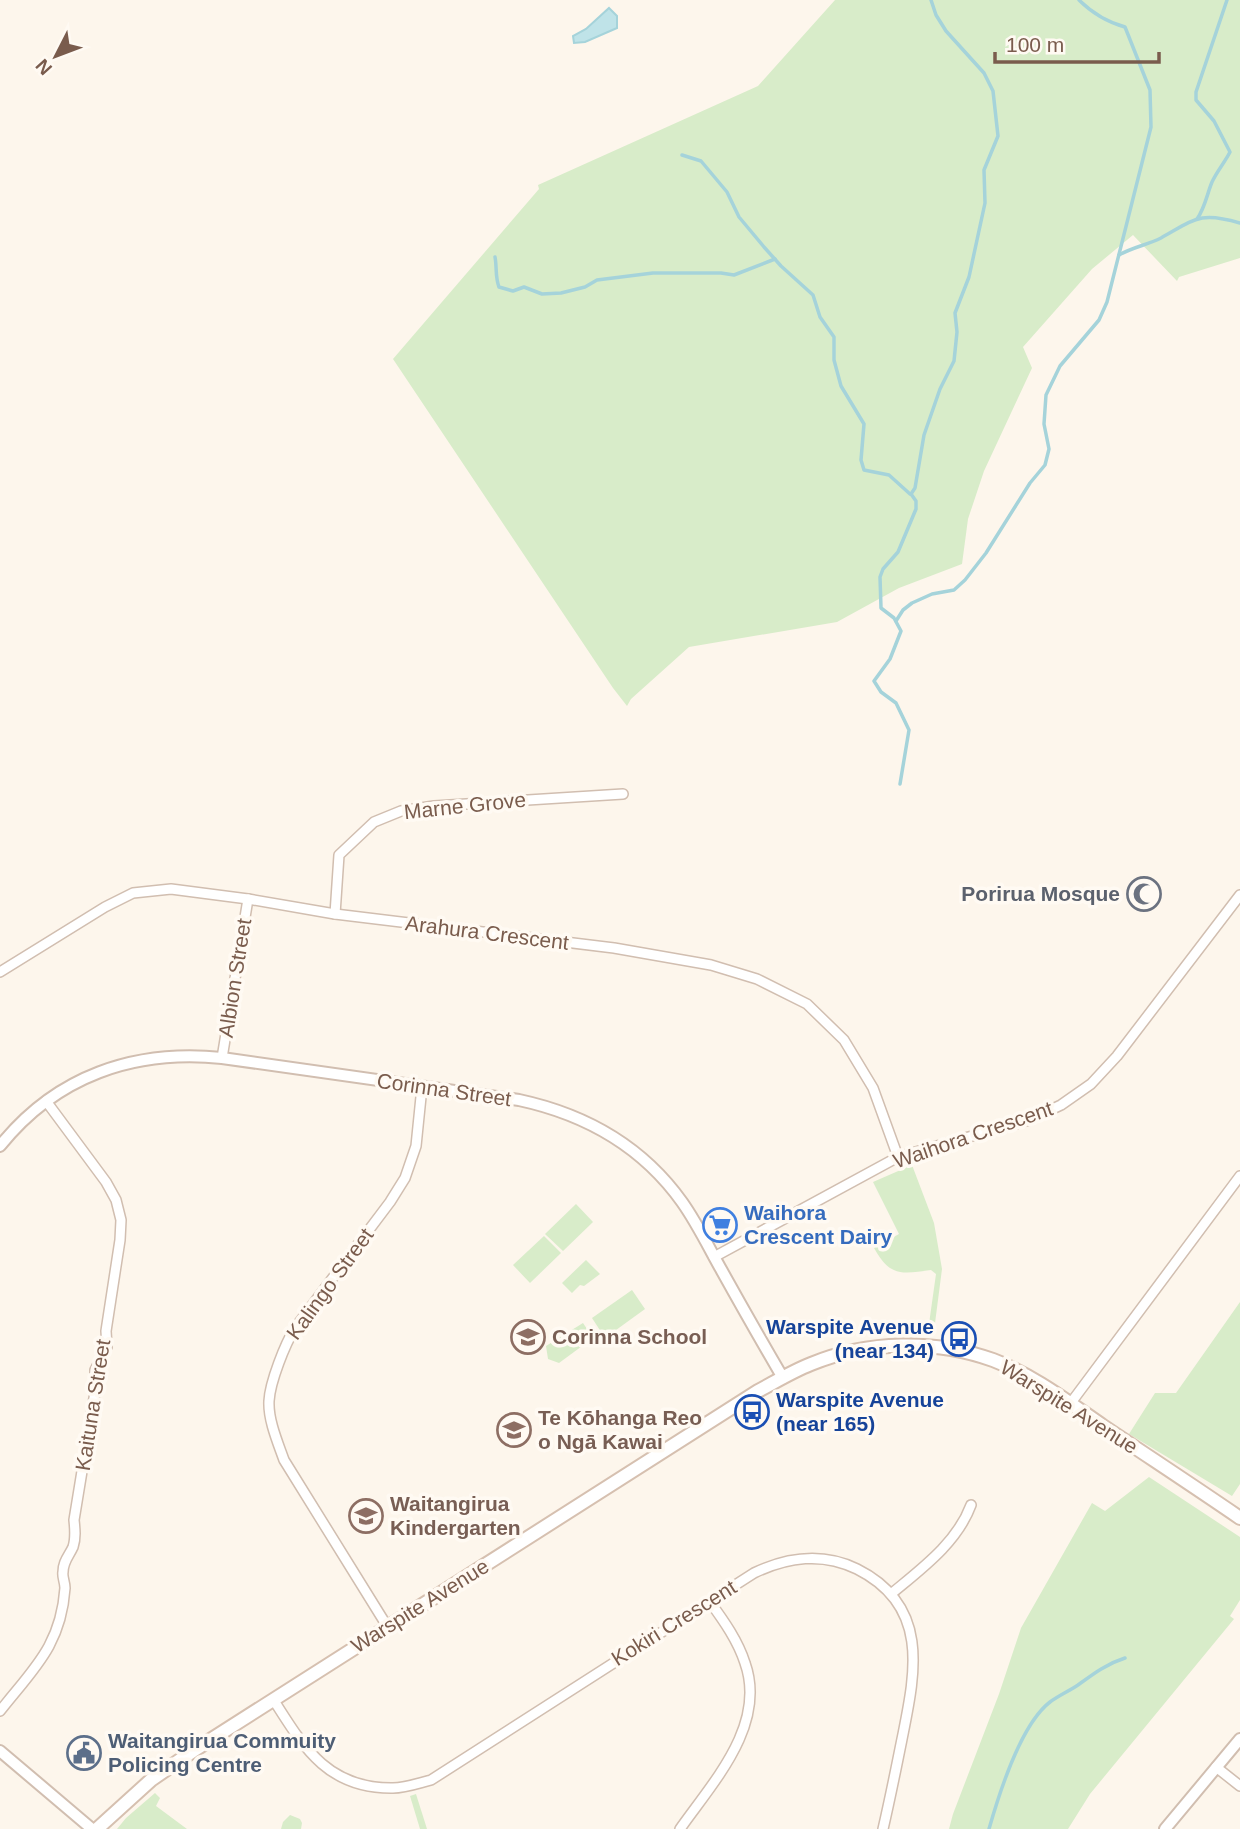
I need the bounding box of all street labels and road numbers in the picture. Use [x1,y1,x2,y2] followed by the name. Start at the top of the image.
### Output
[403,788,527,823] street label: Marne Grove
[404,911,570,954] street label: Arahura Crescent
[214,917,255,1039] street label: Albion Street
[375,1069,513,1110] street label: Corinna Street
[890,1096,1056,1173] street label: Waihora Crescent
[282,1223,378,1344] street label: Kalingo Street
[71,1337,114,1472] street label: Kaituna Street
[996,1355,1142,1458] street label: Warspite Avenue
[347,1554,493,1657] street label: Warspite Avenue
[607,1575,740,1670] street label: Kokiri Crescent

